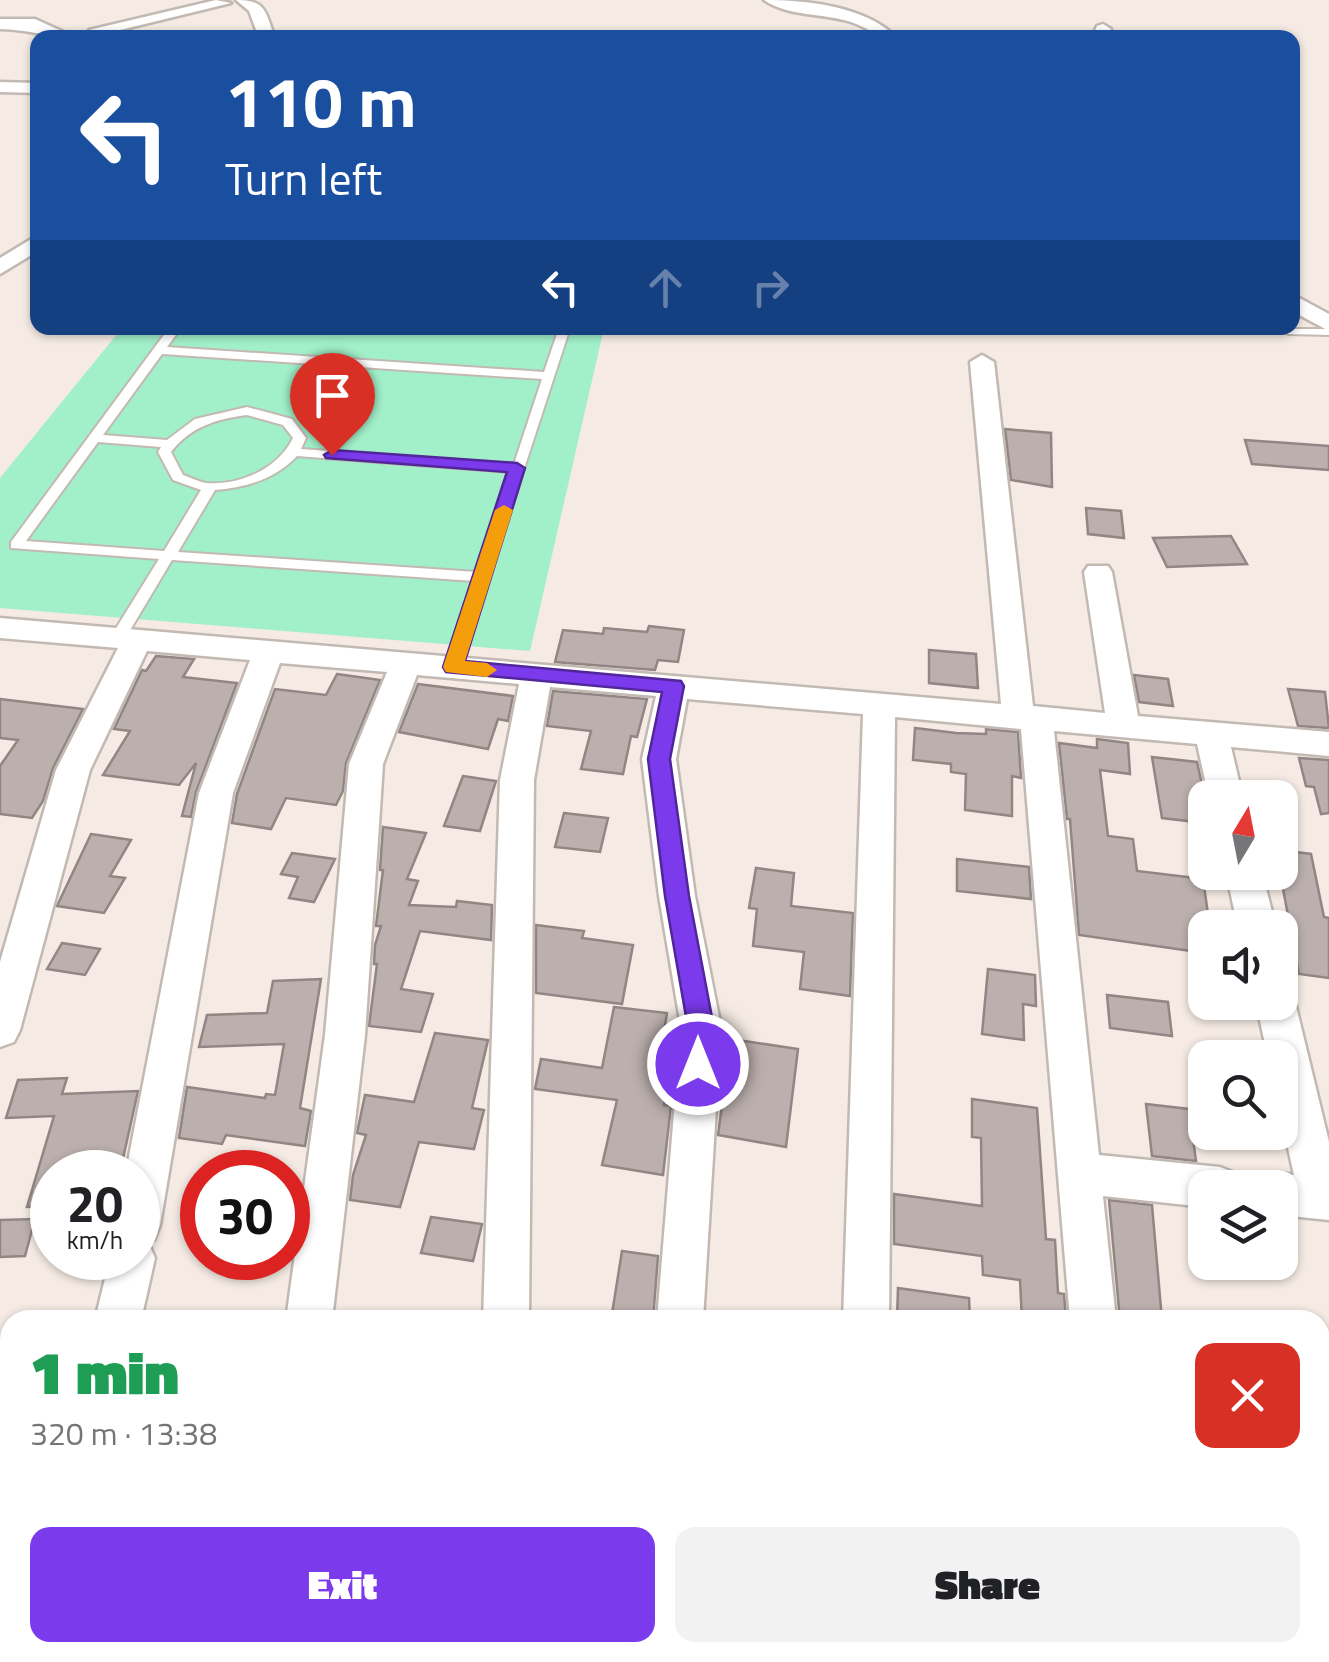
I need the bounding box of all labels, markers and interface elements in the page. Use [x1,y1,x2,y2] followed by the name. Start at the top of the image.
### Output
[225,48,417,154] text: 110 m
[60,70,190,200] icon: left
[225,144,382,212] text: Turn left
[533,260,588,315] icon: left
[638,260,693,315] icon: ahead
[743,260,798,315] icon: right
[290,353,375,456] pin
[305,368,360,423] icon: arrive
[1188,780,1298,890] north arrow
[1188,780,1298,1280] map controls
[1188,910,1298,1020] button: sound
[646,1012,750,1116] position arrow
[1188,1040,1298,1150] button: search
[180,1150,310,1280] speed limit sign: 30
[67,1165,123,1241] text: 20
[1188,1170,1298,1280] button: layers
[67,1221,123,1259] text: km/h
[30,1326,179,1417] text: 1 min
[1195,1343,1300,1448] button: close
[30,1409,217,1457] text: 320 m · 13:38
[30,1527,655,1642] button: Exit
[675,1527,1300,1642] button: Share

